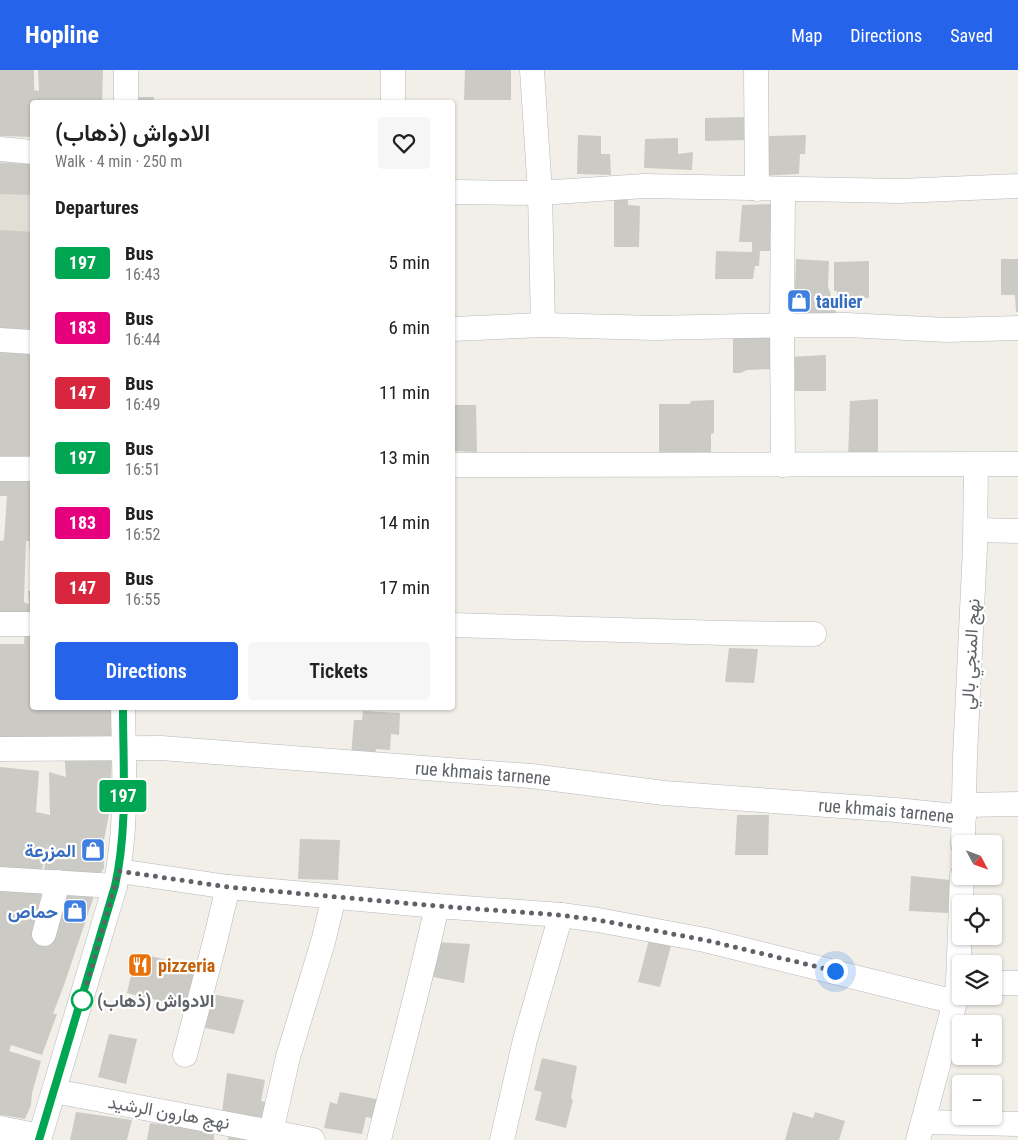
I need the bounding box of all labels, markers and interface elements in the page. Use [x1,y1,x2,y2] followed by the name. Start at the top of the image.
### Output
[25,21,99,49] text: Hopline
[791,25,822,46] text: Map
[850,25,922,46] text: Directions
[950,25,993,46] text: Saved
[378,117,430,169] button: heart
[55,119,210,147] text: الادواش (ذهاب)
[55,152,182,171] text: Walk · 4 min · 250 m
[55,196,139,219] text: Departures
[125,242,154,265] text: Bus
[388,251,430,274] text: 5 min
[69,252,96,273] text: 197
[125,265,160,284] text: 16:43
[786,288,812,314] shop icon: taulier
[816,291,863,312] place label: taulier
[125,307,154,330] text: Bus
[388,316,430,339] text: 6 min
[69,317,96,338] text: 183
[125,330,160,349] text: 16:44
[125,372,154,395] text: Bus
[379,381,430,404] text: 11 min
[69,382,96,403] text: 147
[125,395,160,414] text: 16:49
[125,437,154,460] text: Bus
[379,446,430,469] text: 13 min
[69,447,96,468] text: 197
[125,460,160,479] text: 16:51
[125,502,154,525] text: Bus
[379,511,430,534] text: 14 min
[69,512,96,533] text: 183
[125,525,160,544] text: 16:52
[125,567,154,590] text: Bus
[379,576,430,599] text: 17 min
[69,577,96,598] text: 147
[125,590,160,609] text: 16:55
[957,598,988,710] street label: نهج المنجي بالي
[55,642,238,700] button: Directions
[248,642,430,700] button: Tickets
[414,757,552,789] street label: rue khmais tarnene
[94,780,152,812] line badge: 197
[109,785,137,806] text: 197
[818,794,955,826] street label: rue khmais tarnene
[952,835,1002,885] north arrow
[952,835,1002,1125] map controls
[80,837,106,863] shop icon: المزرعة
[24,840,76,862] place label: المزرعة
[952,895,1002,945] button: locate
[62,898,88,924] shop icon: حماص
[8,901,58,923] place label: حماص
[127,952,153,978] restaurant icon: pizzeria
[158,955,215,976] place label: pizzeria
[952,955,1002,1005] button: layers
[823,959,848,984] your location
[71,989,93,1011] marker: الادواش (ذهاب)
[97,990,214,1012] place label: الادواش (ذهاب)
[952,1015,1002,1065] button: +
[952,1075,1002,1125] button: −
[106,1091,232,1135] street label: نهج هارون الرشيد

